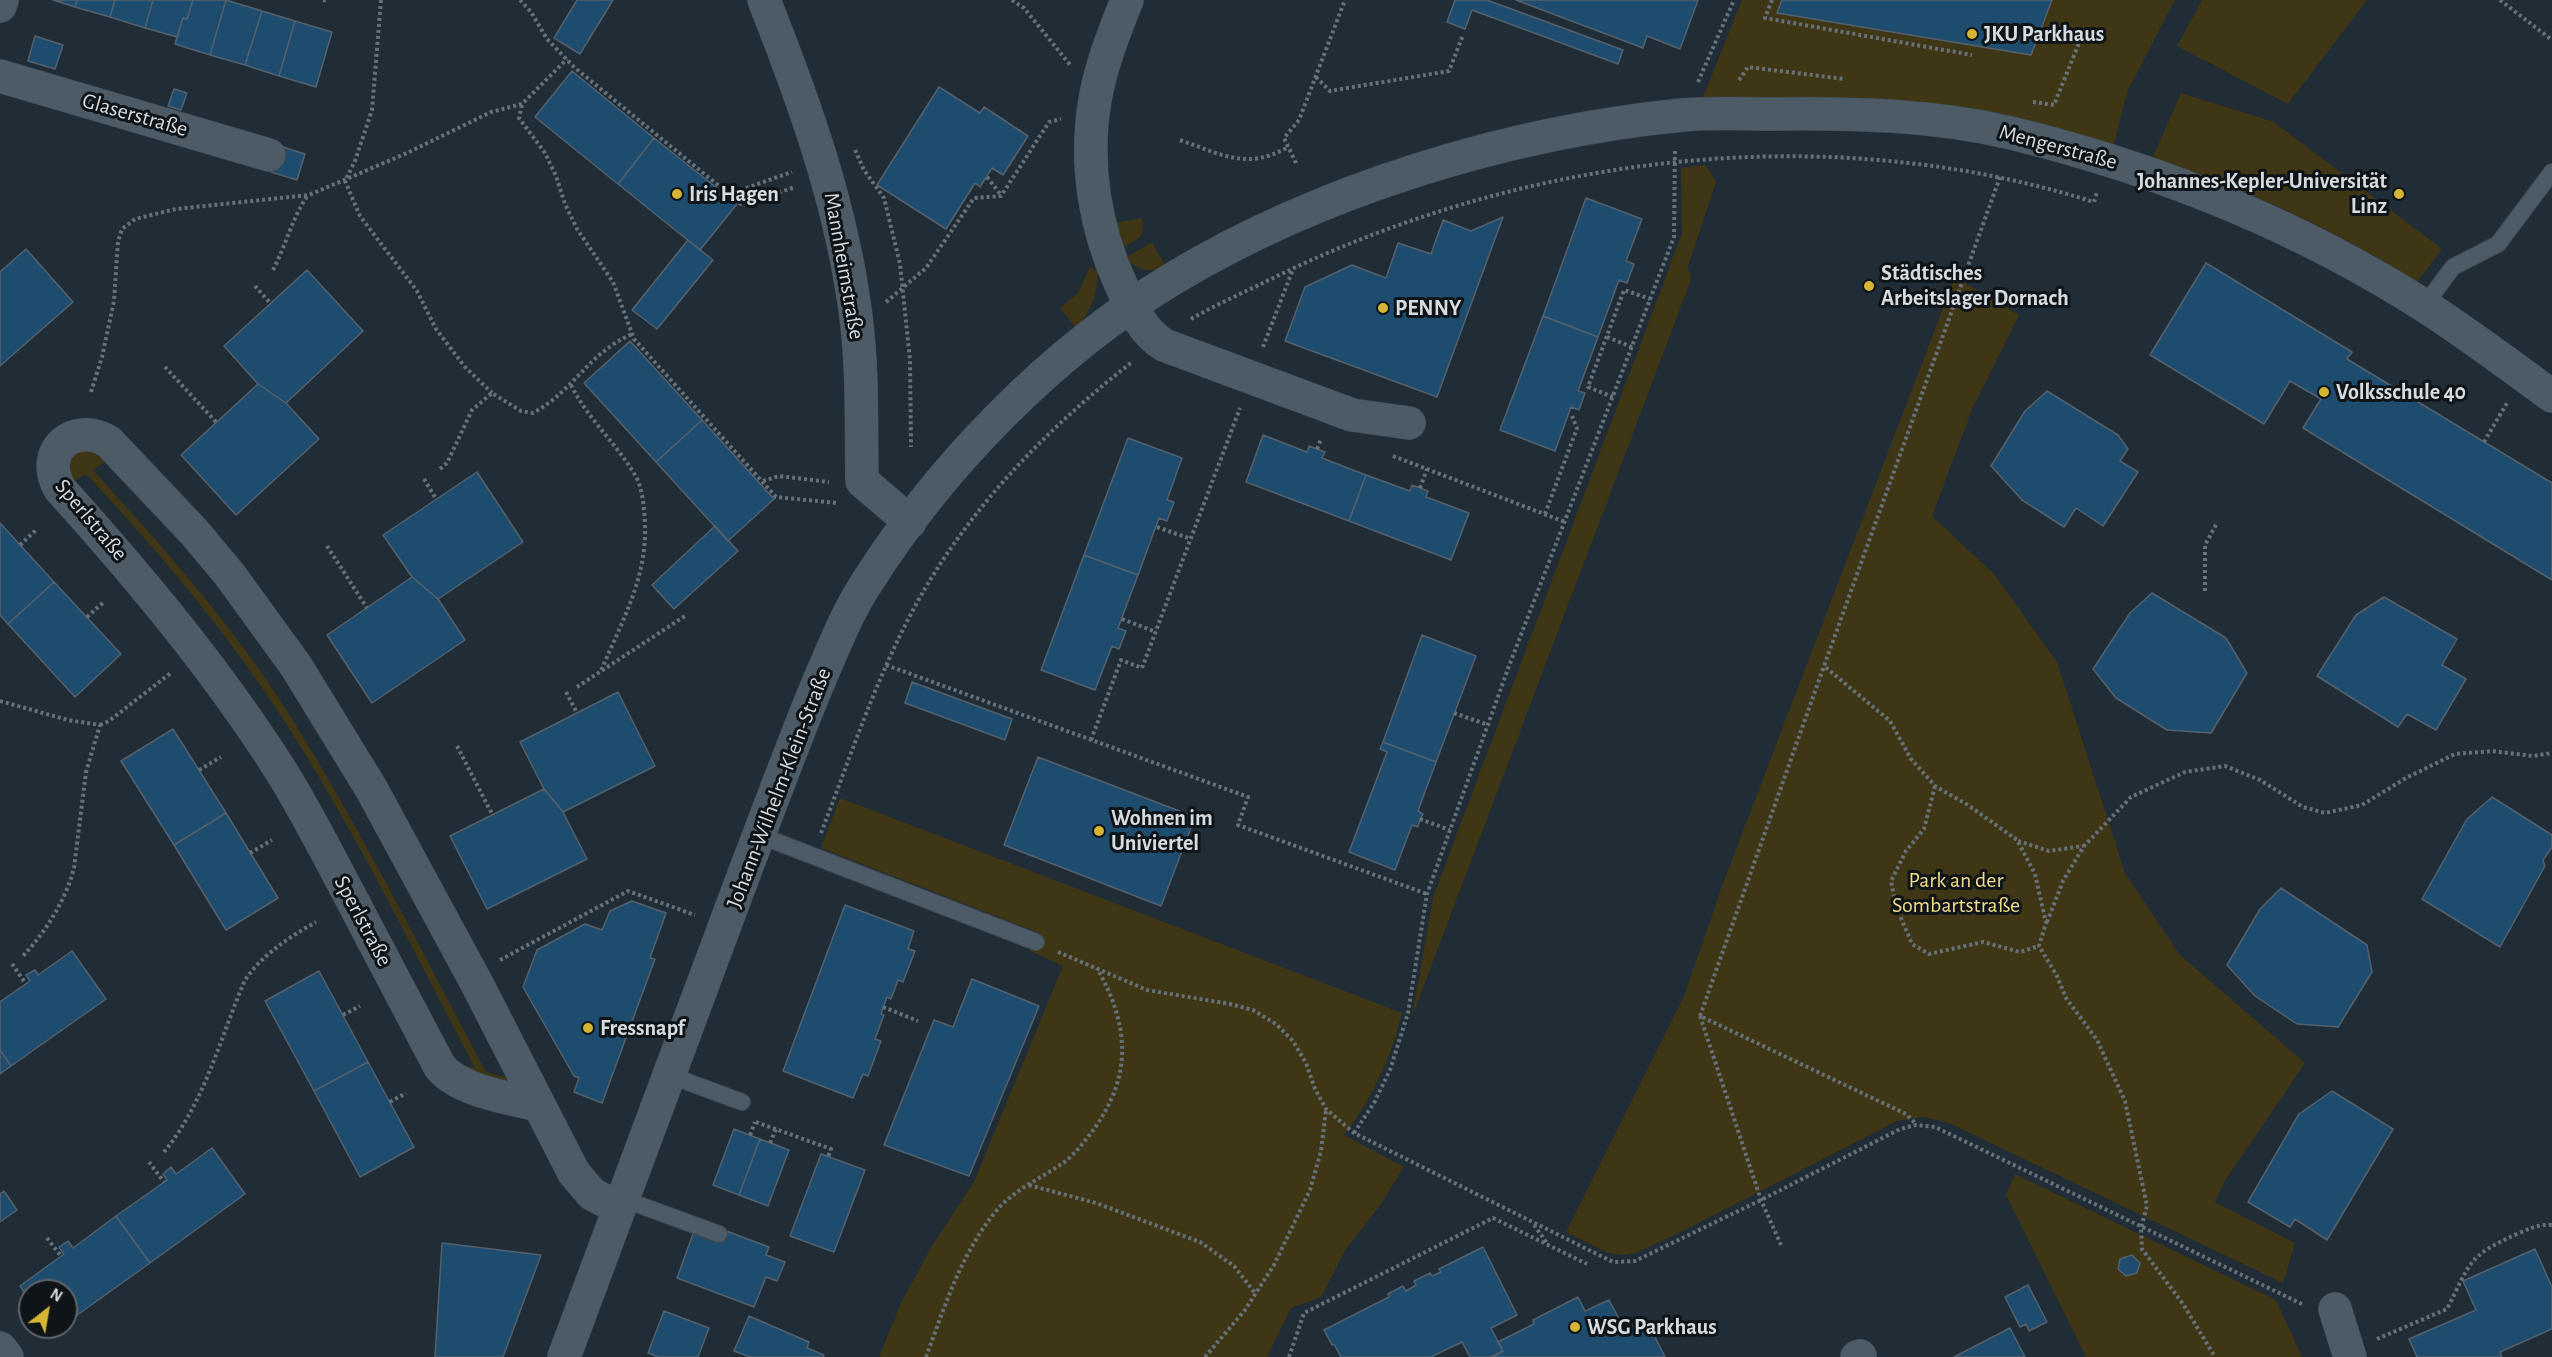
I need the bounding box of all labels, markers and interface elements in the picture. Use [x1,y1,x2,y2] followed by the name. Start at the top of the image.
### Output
[1984,21,2104,47] place label: JKU Parkhaus
[1965,27,1979,41] marker: JKU Parkhaus
[79,87,191,143] street label: Glaserstraße
[1996,119,2120,175] street label: Mengerstraße
[2137,168,2387,220] place label: Johannes-Kepler-Universität Linz
[689,181,779,207] place label: Iris Hagen
[670,187,684,201] marker: Iris Hagen
[2392,187,2406,201] marker: Johannes-Kepler-Universität Linz
[818,191,870,341] street label: Mannheimstraße
[1881,260,2069,312] place label: Städtisches Arbeitslager Dornach
[1862,279,1876,293] marker: Städtisches Arbeitslager Dornach
[1395,295,1461,321] place label: PENNY
[1376,301,1390,315] marker: PENNY
[2336,379,2466,405] place label: Volksschule 40
[2317,385,2331,399] marker: Volksschule 40
[49,474,133,566] street label: Sperlstraße
[721,664,837,912] street label: Johann-Wilhelm-Klein-Straße
[1111,805,1213,856] place label: Wohnen im Univiertel
[1092,824,1106,838] marker: Wohnen im Univiertel
[1892,867,2020,918] park label: Park an der Sombartstraße
[328,871,398,971] street label: Sperlstraße
[600,1015,685,1041] place label: Fressnapf
[581,1021,595,1035] marker: Fressnapf
[18,1279,78,1339] north arrow
[47,1286,65,1305] text: N
[1587,1314,1717,1340] place label: WSG Parkhaus
[1568,1320,1582,1334] marker: WSG Parkhaus

